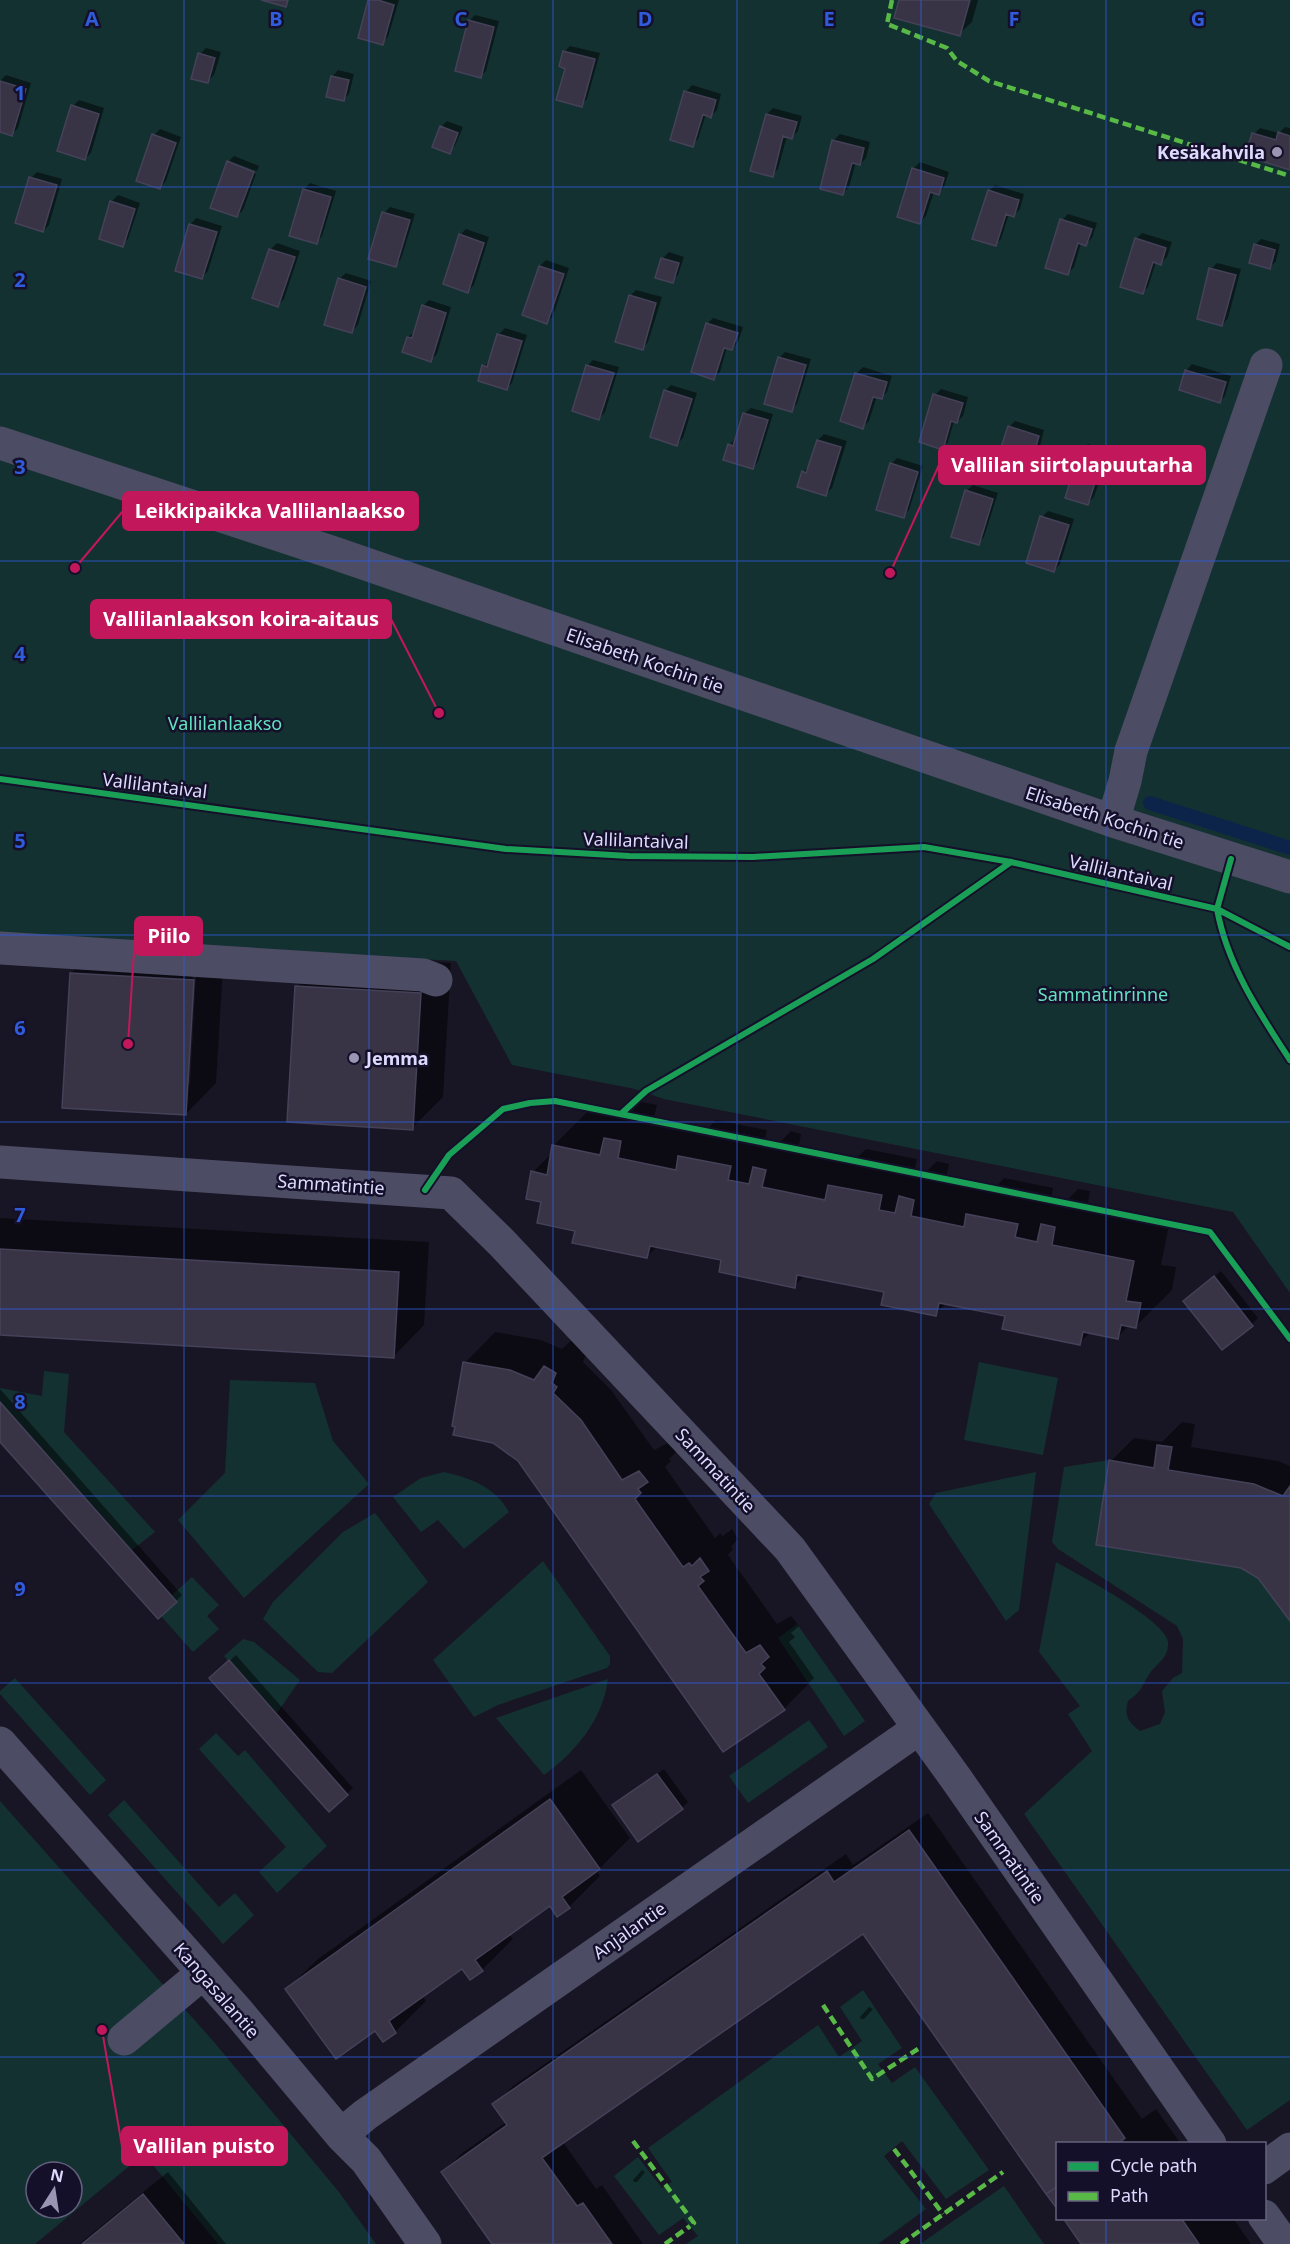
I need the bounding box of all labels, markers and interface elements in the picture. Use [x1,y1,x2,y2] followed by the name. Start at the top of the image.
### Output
[85,5,99,32] text: A
[269,5,283,32] text: B
[455,5,468,32] text: C
[638,5,652,32] text: D
[823,5,835,32] text: E
[1009,5,1019,32] text: F
[1191,5,1205,32] text: G
[14,79,26,106] text: 1
[1157,140,1265,164] place label: Kesäkahvila
[1270,145,1284,159] marker: Kesäkahvila
[14,266,26,293] text: 2
[939,446,1205,484] callout: Vallilan siirtolapuutarha
[951,451,1193,478] text: Vallilan siirtolapuutarha
[14,453,26,480] text: 3
[123,492,418,530] callout: Leikkipaikka Vallilanlaakso
[135,497,405,524] text: Leikkipaikka Vallilanlaakso
[91,600,391,638] callout: Vallilanlaakson koira-aitaus
[103,605,379,632] text: Vallilanlaakson koira-aitaus
[563,622,727,698] street label: Elisabeth Kochin tie
[14,640,26,667] text: 4
[168,711,282,735] park label: Vallilanlaakso
[101,767,209,803] street label: Vallilantaival
[1023,780,1187,854] street label: Elisabeth Kochin tie
[583,826,689,854] street label: Vallilantaival
[14,827,26,854] text: 5
[1067,848,1175,896] street label: Vallilantaival
[135,917,202,955] callout: Piilo
[148,922,190,949] text: Piilo
[1038,982,1168,1006] park label: Sammatinrinne
[14,1014,26,1041] text: 6
[364,1046,429,1070] place label: Jemma
[347,1051,361,1065] marker: Jemma
[277,1168,385,1200] street label: Sammatintie
[14,1201,26,1228] text: 7
[14,1388,26,1415] text: 8
[671,1423,761,1517] street label: Sammatintie
[14,1575,26,1602] text: 9
[969,1806,1051,1908] street label: Sammatintie
[587,1896,671,1964] street label: Anjalantie
[169,1937,265,2043] street label: Kangasalantie
[122,2127,287,2165] callout: Vallilan puisto
[133,2132,275,2159] text: Vallilan puisto
[1056,2142,1266,2220] legend
[1110,2153,1197,2177] text: Cycle path
[24,2160,84,2220] north arrow
[48,2163,66,2187] text: N
[1110,2183,1149,2207] text: Path

